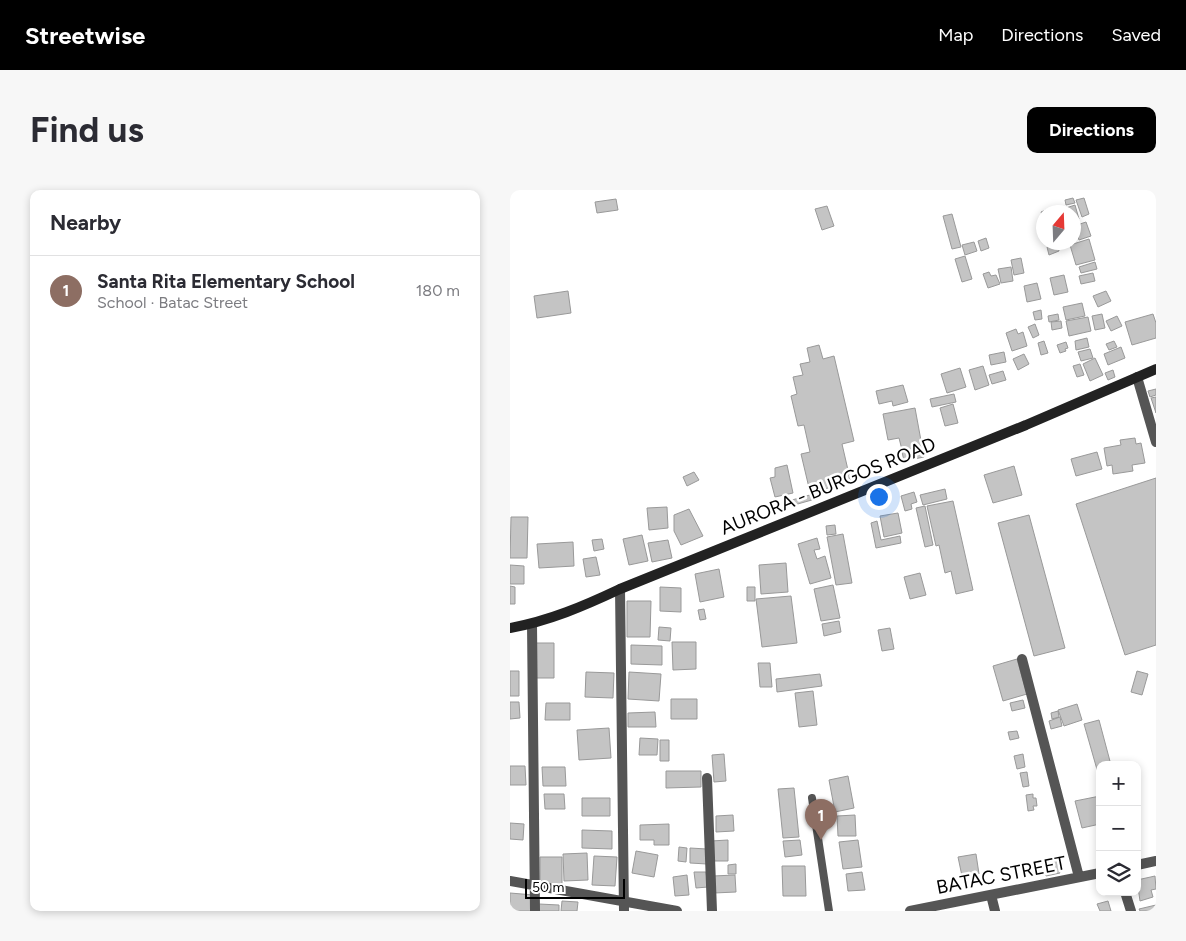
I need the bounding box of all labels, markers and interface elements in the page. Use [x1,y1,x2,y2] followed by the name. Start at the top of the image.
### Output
[25,21,145,50] text: Streetwise
[938,24,973,46] text: Map
[1001,24,1083,46] text: Directions
[1111,24,1161,46] text: Saved
[1027,107,1156,153] button: Directions
[30,109,144,151] text: Find us
[1036,205,1081,250] north arrow
[50,210,121,235] text: Nearby
[97,270,355,293] text: Santa Rita Elementary School
[63,281,69,300] text: 1
[416,281,460,300] text: 180 m
[97,293,248,312] text: School · Batac Street
[717,432,939,540] street label: AURORA - BURGOS ROAD
[866,484,892,510] your location
[1096,761,1141,896] map controls
[1096,761,1141,806] button: +
[805,799,837,840] pin: 1
[1096,806,1141,851] button: −
[934,851,1068,899] street label: BATAC STREET
[1096,851,1141,896] button: layers
[525,876,625,899] scale bar
[532,879,564,896] text: 50 m

